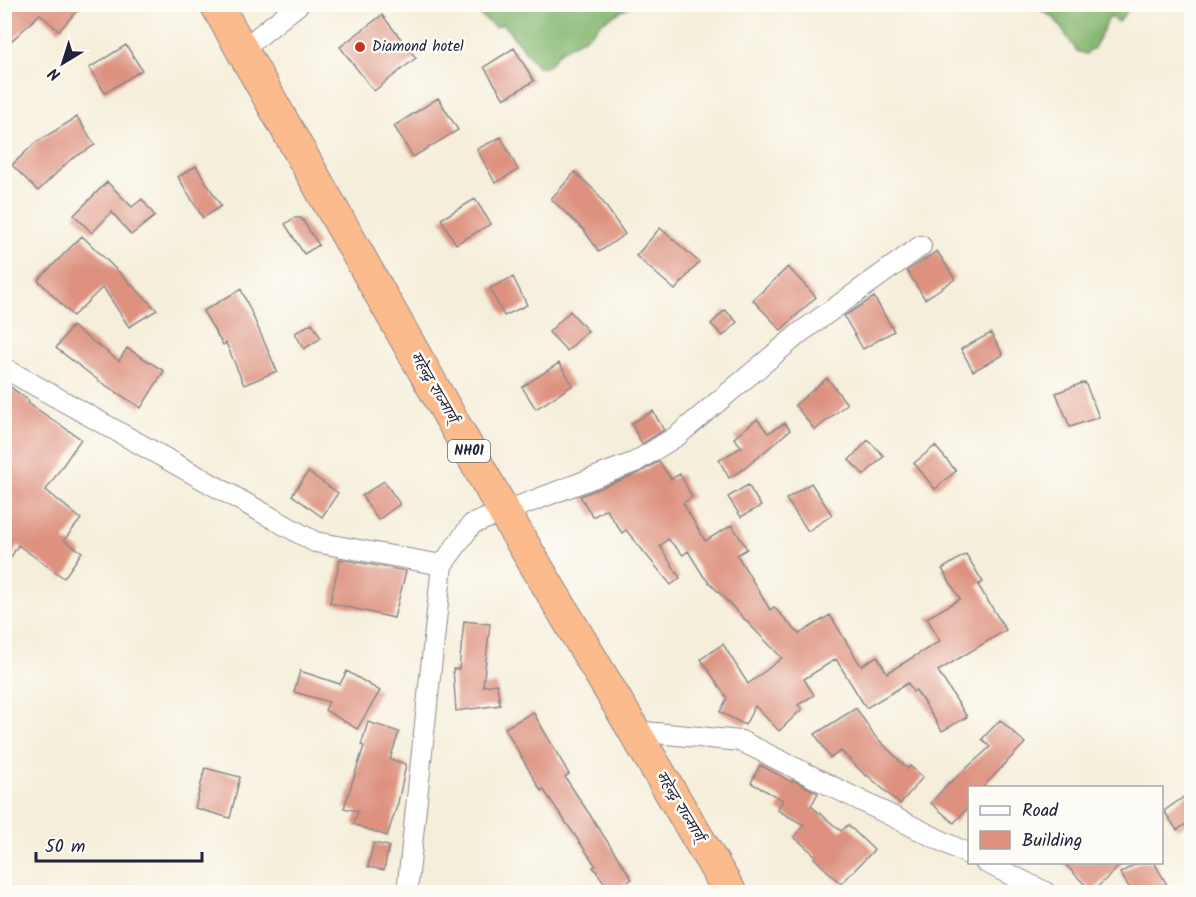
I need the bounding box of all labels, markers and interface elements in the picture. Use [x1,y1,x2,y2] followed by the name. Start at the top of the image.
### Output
[33,33,93,93] north arrow
[372,35,464,59] place label: Diamond hotel
[353,40,367,54] marker: Diamond hotel
[43,61,66,87] text: N
[404,348,466,431] street label: महेन्द्र राज्मार्ग्
[448,440,490,462] road number: NH01
[650,767,712,849] street label: महेन्द्र राज्मार्ग्
[968,786,1163,864] legend
[1022,797,1059,826] text: Road
[36,825,202,863] scale bar
[1022,827,1082,856] text: Building
[45,833,85,862] text: 50 m

